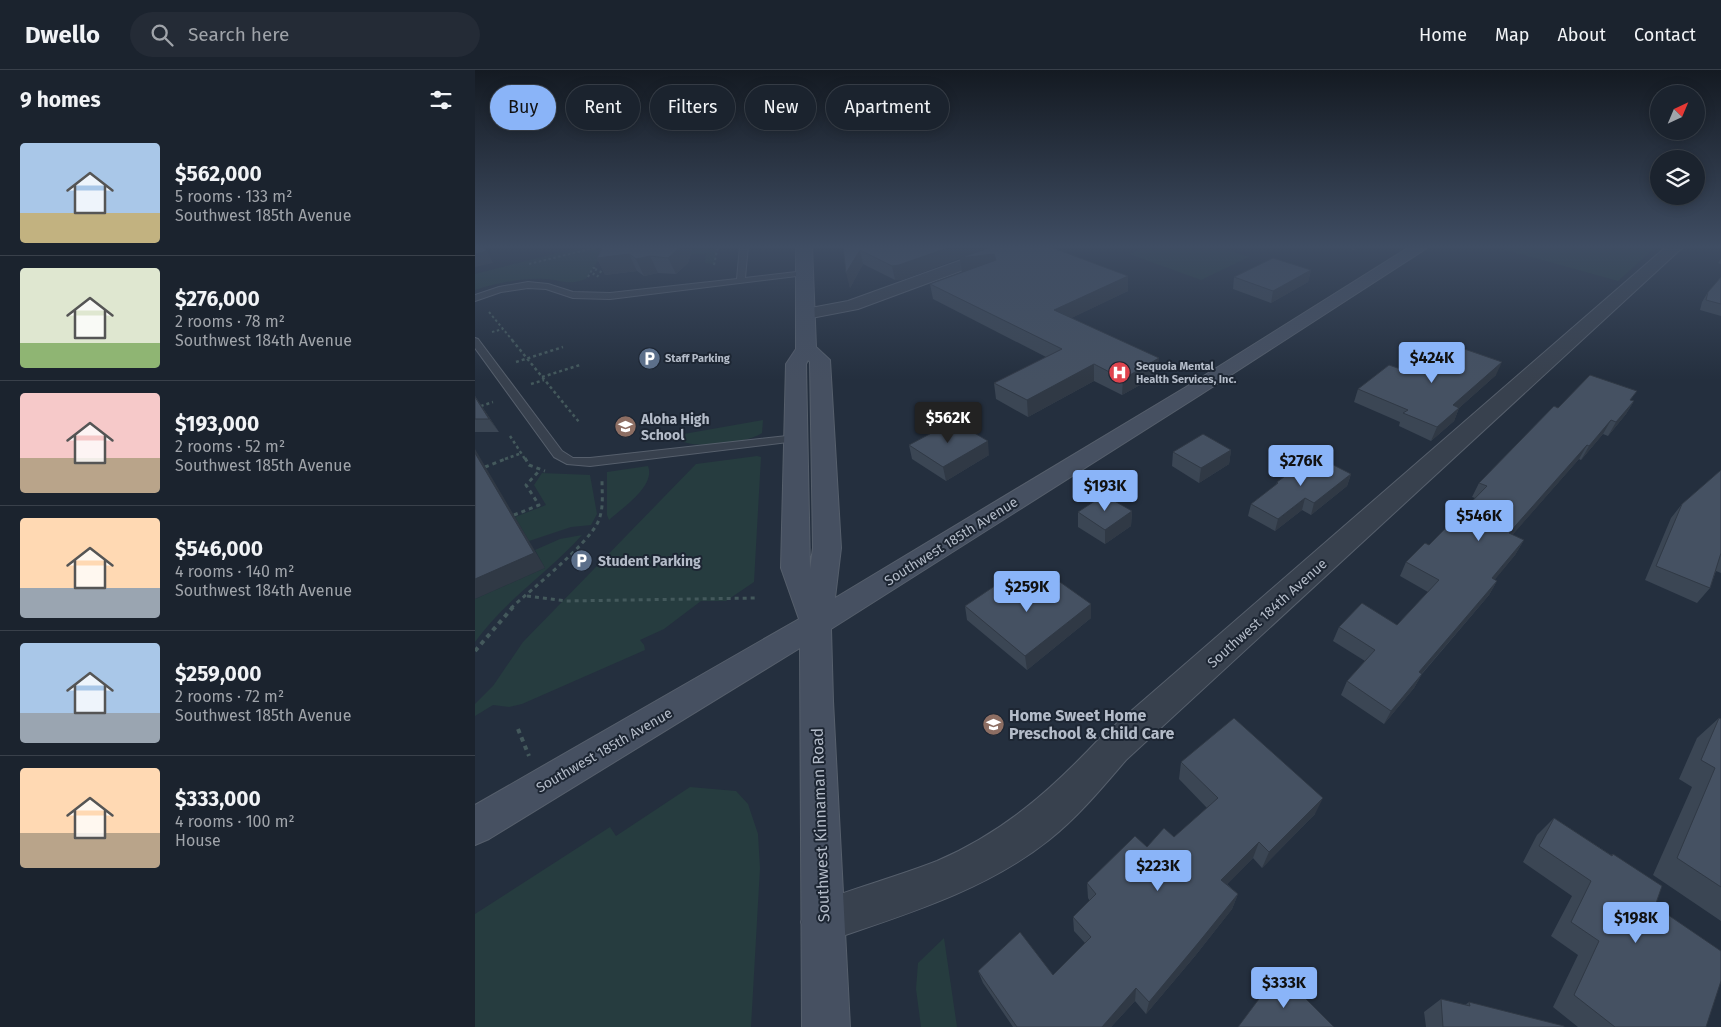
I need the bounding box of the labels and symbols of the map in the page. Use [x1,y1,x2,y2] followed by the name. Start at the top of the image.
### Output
[1650,85,1705,140] north arrow
[1397,342,1467,384] pin: $424K
[637,346,661,370] parking icon: Staff Parking
[665,352,731,365] place label: Staff Parking
[1108,360,1132,384] hospital icon: Sequoia Mental Health Services, Inc.
[1136,360,1237,386] place label: Sequoia Mental Health Services, Inc.
[913,402,983,444] pin: $562K
[640,411,710,444] place label: Aloha High School
[613,415,637,439] school or university icon: Aloha High School
[1266,444,1336,487] pin: $276K
[1070,470,1140,512] pin: $193K
[881,493,1021,590] street label: Southwest 185th Avenue
[1444,500,1514,542] pin: $546K
[570,549,594,573] parking icon: Student Parking
[598,553,701,570] place label: Student Parking
[1204,555,1331,671] street label: Southwest 184th Avenue
[992,570,1062,613] pin: $259K
[533,704,675,796] street label: Southwest 185th Avenue
[1009,706,1174,743] place label: Home Sweet Home Preschool & Child Care
[981,712,1005,736] school or university icon: Home Sweet Home Preschool & Child Care
[808,727,833,923] street label: Southwest Kinnaman Road
[1123,850,1193,892] pin: $223K
[1601,902,1671,944] pin: $198K
[1249,966,1319,1009] pin: $333K

